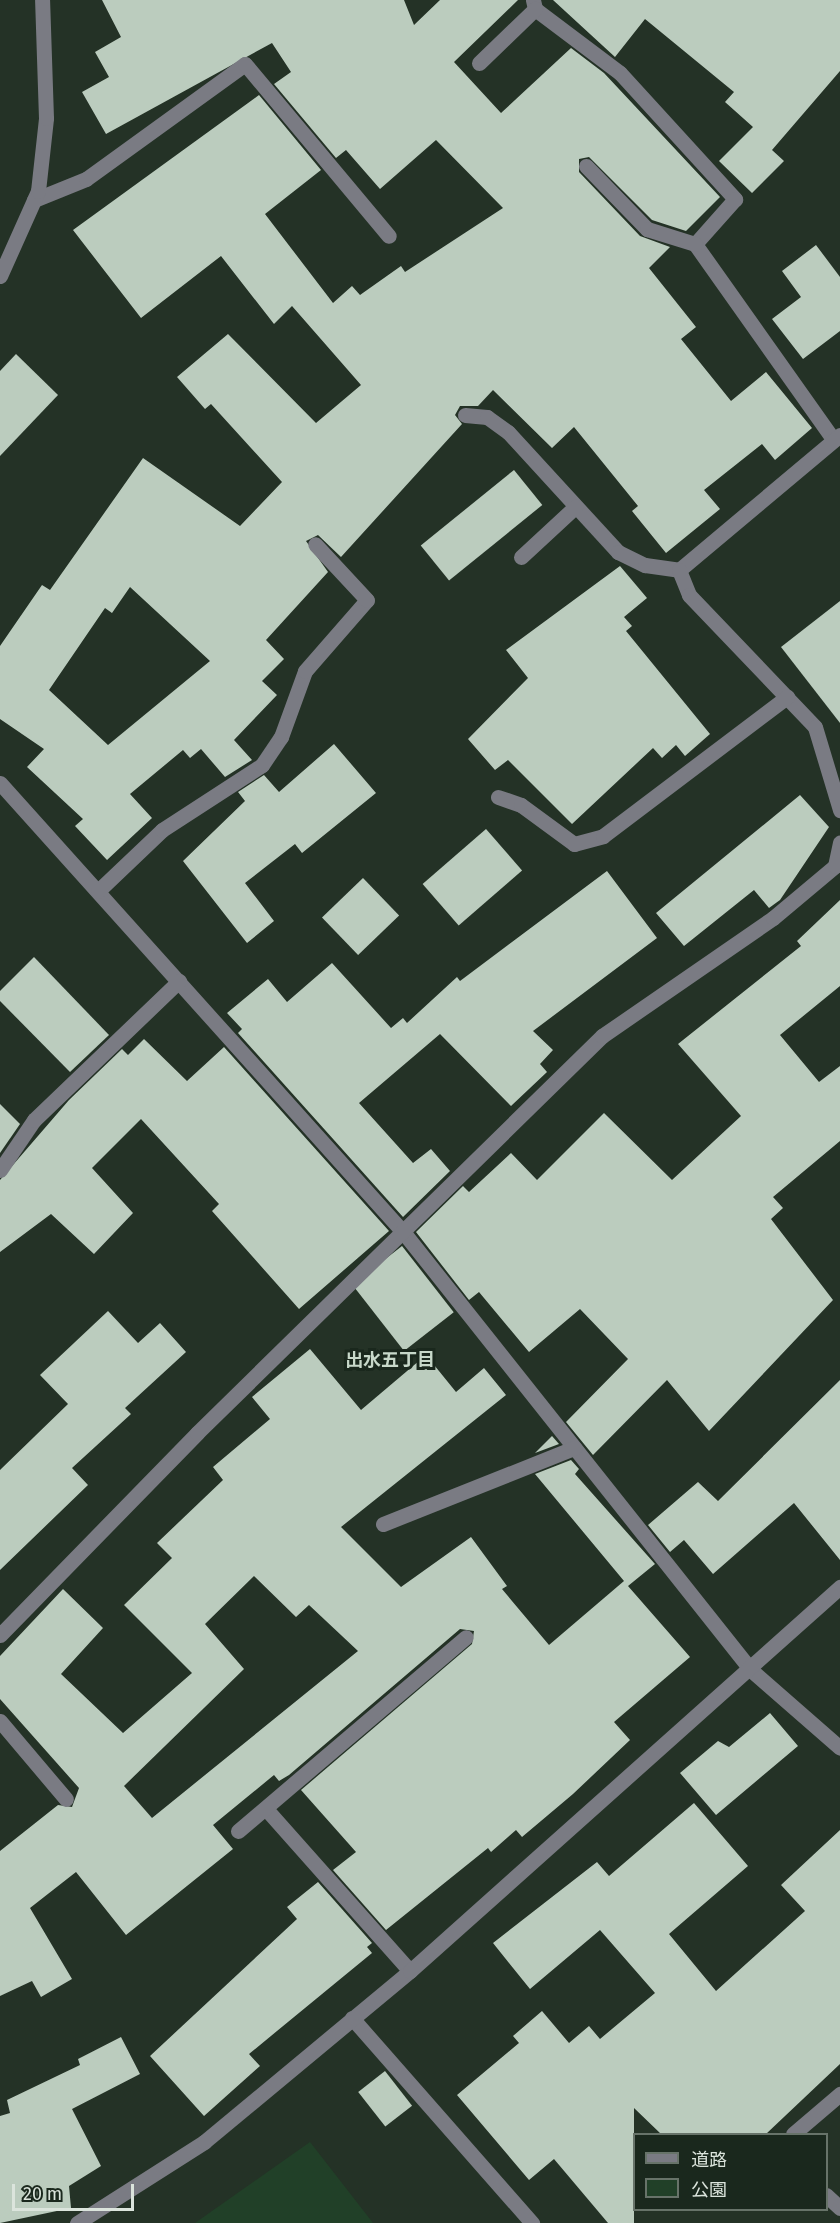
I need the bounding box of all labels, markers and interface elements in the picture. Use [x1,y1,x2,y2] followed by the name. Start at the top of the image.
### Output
[345,1349,435,1371] district label: 出水五丁目
[633,2133,828,2211] legend
[691,2149,727,2171] text: 道路
[15,2172,136,2210] scale bar
[691,2179,727,2201] text: 公園
[23,2183,62,2205] text: 20 m

